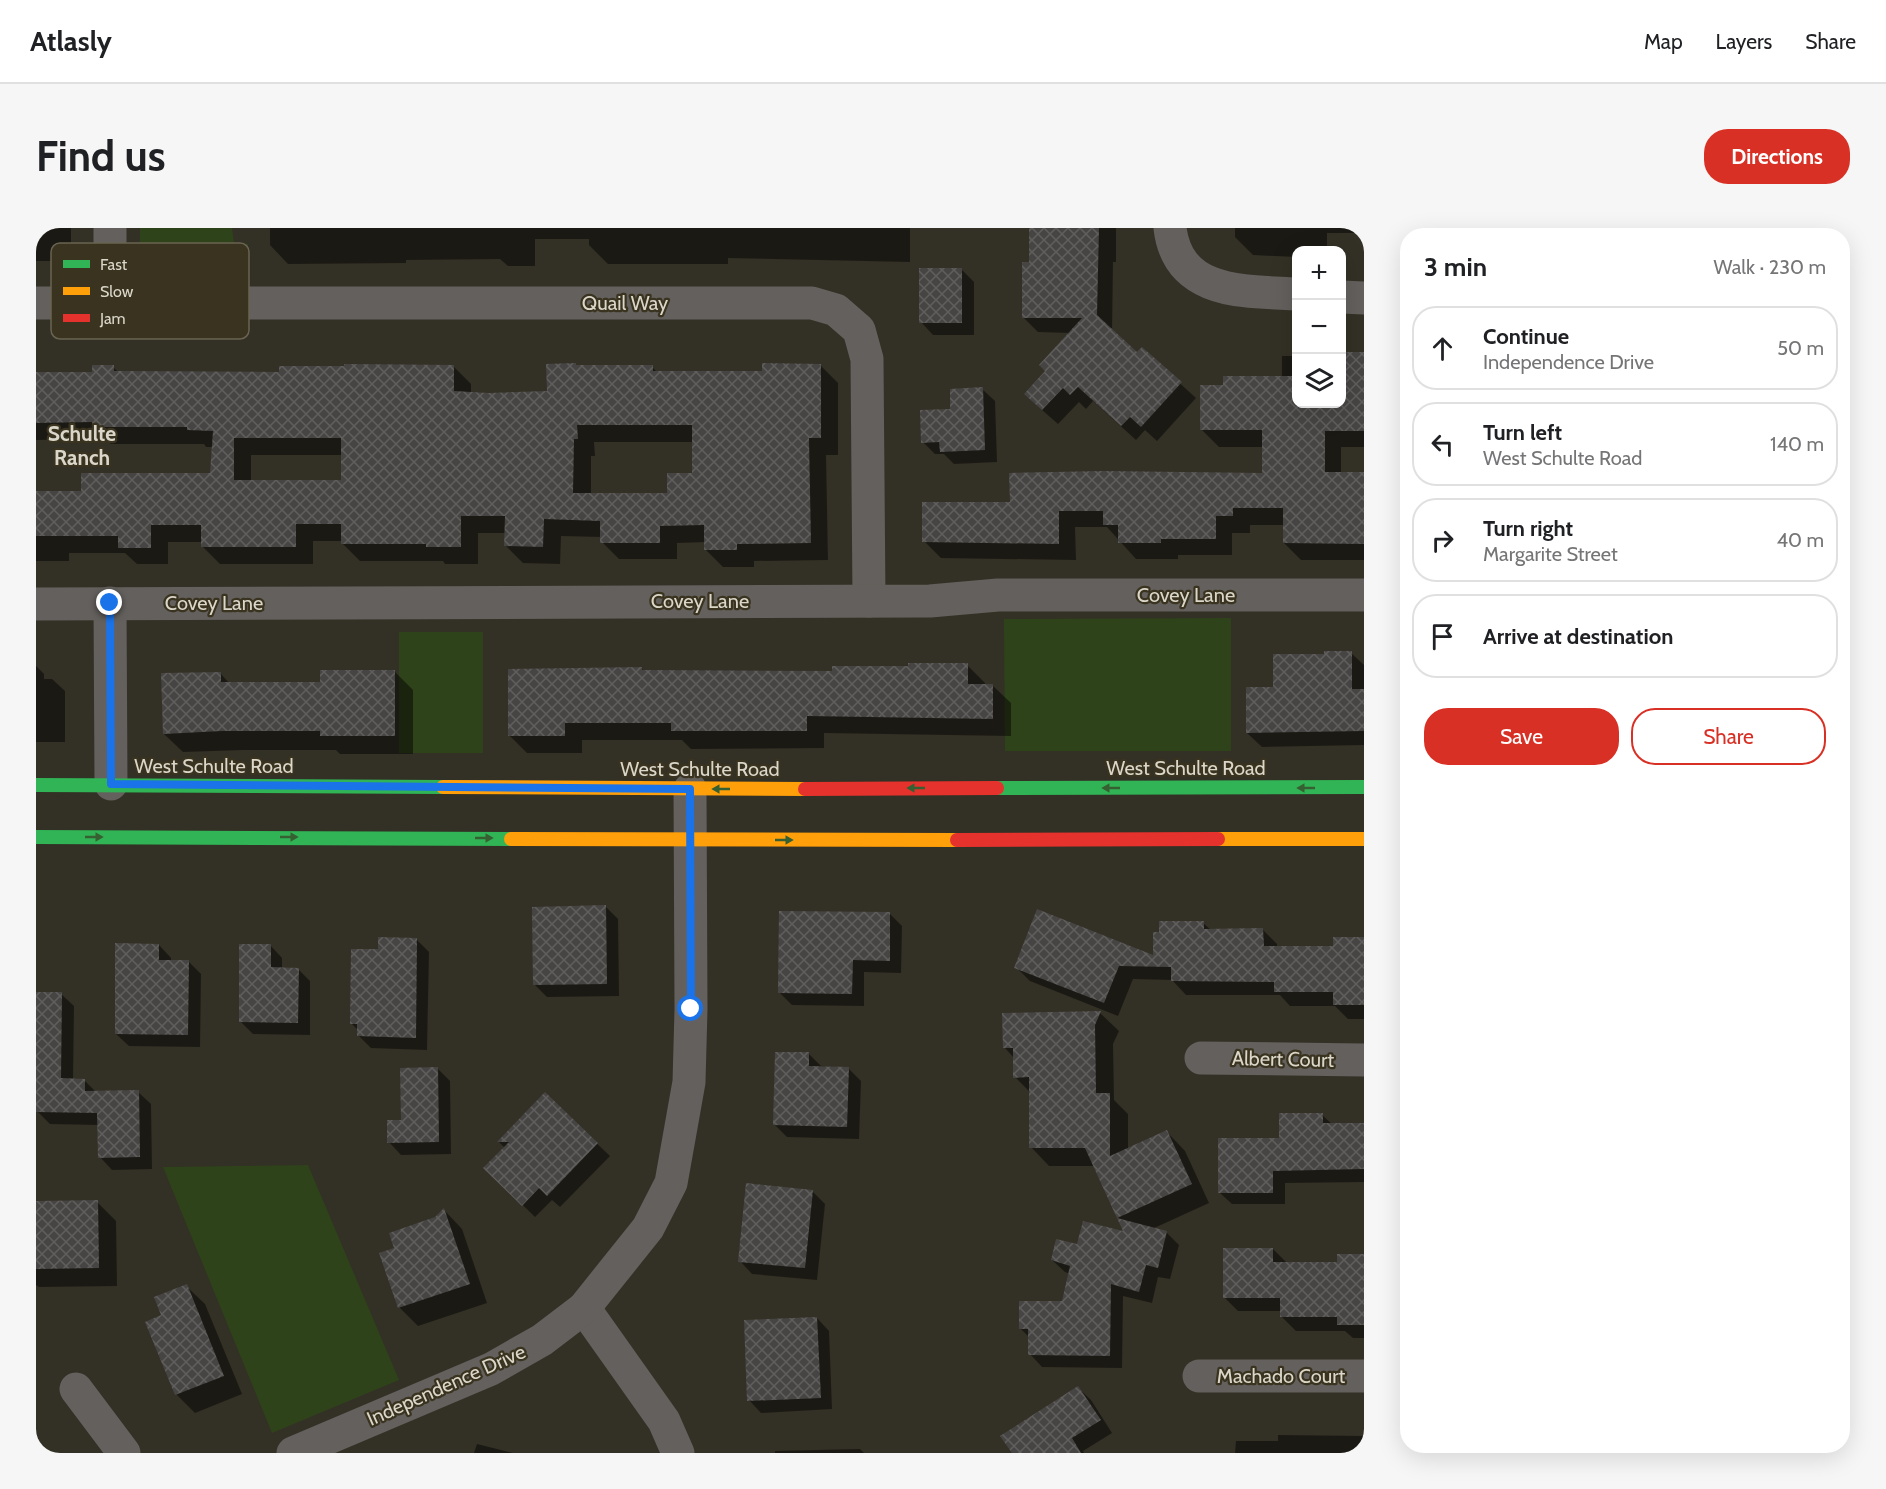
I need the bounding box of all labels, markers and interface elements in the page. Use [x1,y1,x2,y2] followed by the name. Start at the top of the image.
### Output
[30,24,112,58] text: Atlasly
[1644,29,1683,54] text: Map
[1716,29,1772,54] text: Layers
[1805,29,1856,54] text: Share
[1704,129,1850,184] button: Directions
[36,130,165,182] text: Find us
[51,243,249,339] legend
[1292,246,1346,408] map controls
[1292,246,1346,300] button: +
[1424,251,1487,283] text: 3 min
[100,255,128,274] text: Fast
[1714,255,1826,279] text: Walk · 230 m
[100,282,134,301] text: Slow
[582,291,668,315] street label: Quail Way
[1292,300,1346,354] button: −
[99,309,126,328] text: Jam
[1483,323,1569,350] text: Continue
[1426,332,1459,365] icon: ahead
[1777,336,1824,360] text: 50 m
[1483,350,1654,374] text: Independence Drive
[1292,354,1346,408] button: layers
[1483,419,1562,446] text: Turn left
[48,421,116,470] district label: Schulte Ranch
[1426,428,1459,461] icon: left
[1770,432,1824,456] text: 140 m
[1483,446,1642,470] text: West Schulte Road
[1483,515,1573,542] text: Turn right
[1426,524,1459,557] icon: right
[1776,528,1824,552] text: 40 m
[1483,542,1618,566] text: Margarite Street
[1137,583,1235,607] street label: Covey Lane
[96,589,122,615] route end
[651,589,749,613] street label: Covey Lane
[165,591,263,615] street label: Covey Lane
[1426,620,1459,653] icon: arrive
[1483,623,1673,650] text: Arrive at destination
[1424,708,1619,765] button: Save
[1631,708,1826,765] button: Share
[134,754,294,778] street label: West Schulte Road
[1106,756,1266,780] street label: West Schulte Road
[620,757,780,781] street label: West Schulte Road
[906,783,925,793] one-way arrow
[1101,783,1120,793] one-way arrow
[1296,783,1315,793] one-way arrow
[711,784,730,793] one-way arrow
[85,832,104,842] one-way arrow
[280,832,299,842] one-way arrow
[475,834,494,843] one-way arrow
[775,835,794,845] one-way arrow
[677,995,703,1021] route start
[1232,1046,1335,1072] street label: Albert Court
[363,1339,529,1431] street label: Independence Drive
[1217,1364,1345,1388] street label: Machado Court

